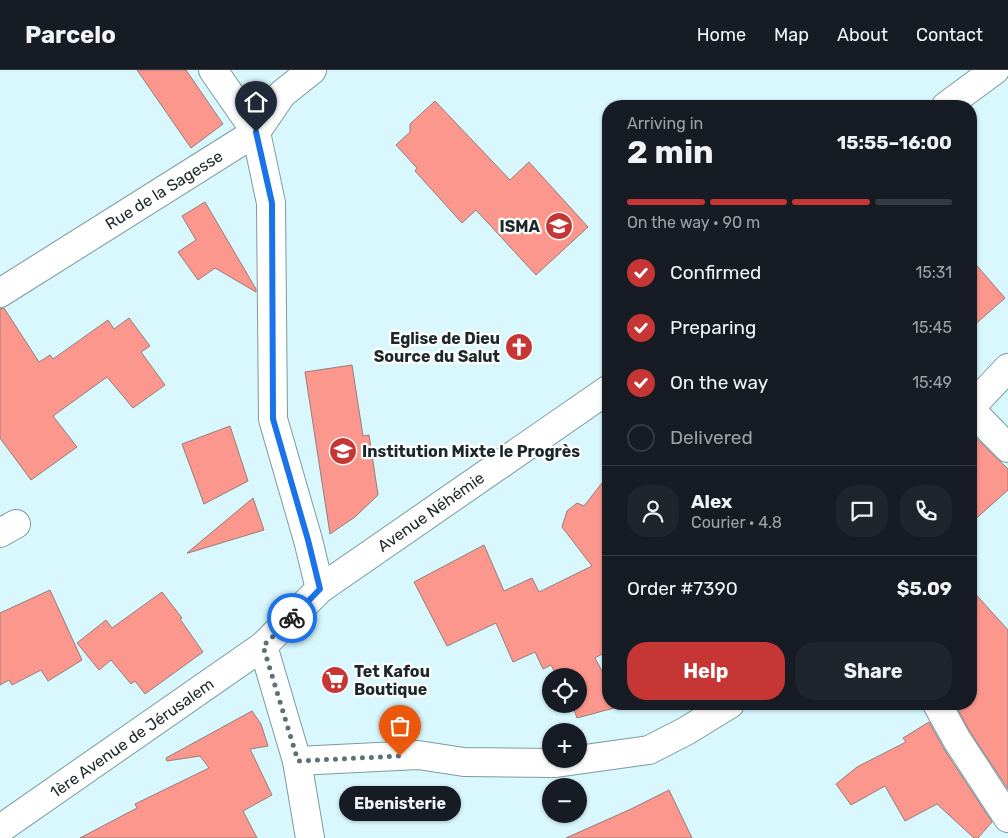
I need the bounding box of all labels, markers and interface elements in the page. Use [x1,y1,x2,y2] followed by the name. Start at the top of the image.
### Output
[25,21,116,49] text: Parcelo
[697,24,746,46] text: Home
[774,24,809,46] text: Map
[837,24,888,46] text: About
[916,24,983,46] text: Contact
[235,81,277,132] pin
[242,88,270,116] icon: home
[627,114,703,133] text: Arriving in
[837,131,952,154] text: 15:55–16:00
[627,133,714,171] text: 2 min
[102,146,226,234] street label: Rue de la Sagesse
[544,211,574,241] school or university icon: ISMA
[627,213,760,232] text: On the way · 90 m
[500,217,541,236] place label: ISMA
[627,259,655,287] icon: check
[670,261,761,284] text: Confirmed
[915,263,952,282] text: 15:31
[627,314,655,342] icon: check
[670,316,756,339] text: Preparing
[912,318,952,337] text: 15:45
[374,329,501,366] place label: Eglise de Dieu Source du Salut
[504,332,534,362] church icon: Eglise de Dieu Source du Salut
[627,369,655,397] icon: check
[670,371,768,394] text: On the way
[912,373,952,392] text: 15:49
[670,426,753,449] text: Delivered
[328,436,358,466] school or university icon: Institution Mixte le Progrès
[362,442,580,461] place label: Institution Mixte le Progrès
[374,468,488,556] street label: Avenue Néhémie
[627,485,679,537] button: person
[836,485,888,537] button: chat
[900,485,952,537] button: phone
[691,490,732,513] text: Alex
[691,513,782,532] text: Courier · 4.8
[627,577,738,600] text: Order #7390
[897,577,952,600] text: $5.09
[267,593,317,643] courier
[278,604,306,632] icon: bike
[627,642,785,700] button: Help
[795,642,952,700] button: Share
[354,662,430,699] place label: Tet Kafou Boutique
[320,665,350,695] supermarket icon: Tet Kafou Boutique
[542,668,587,823] map controls
[542,668,587,713] button: locate
[47,674,217,802] street label: 1ère Avenue de Jérusalem
[379,705,421,756] pin
[386,712,414,740] icon: bag
[542,723,587,768] button: +
[542,778,587,823] button: −
[339,786,461,821] callout: Ebenisterie
[354,794,446,813] text: Ebenisterie

